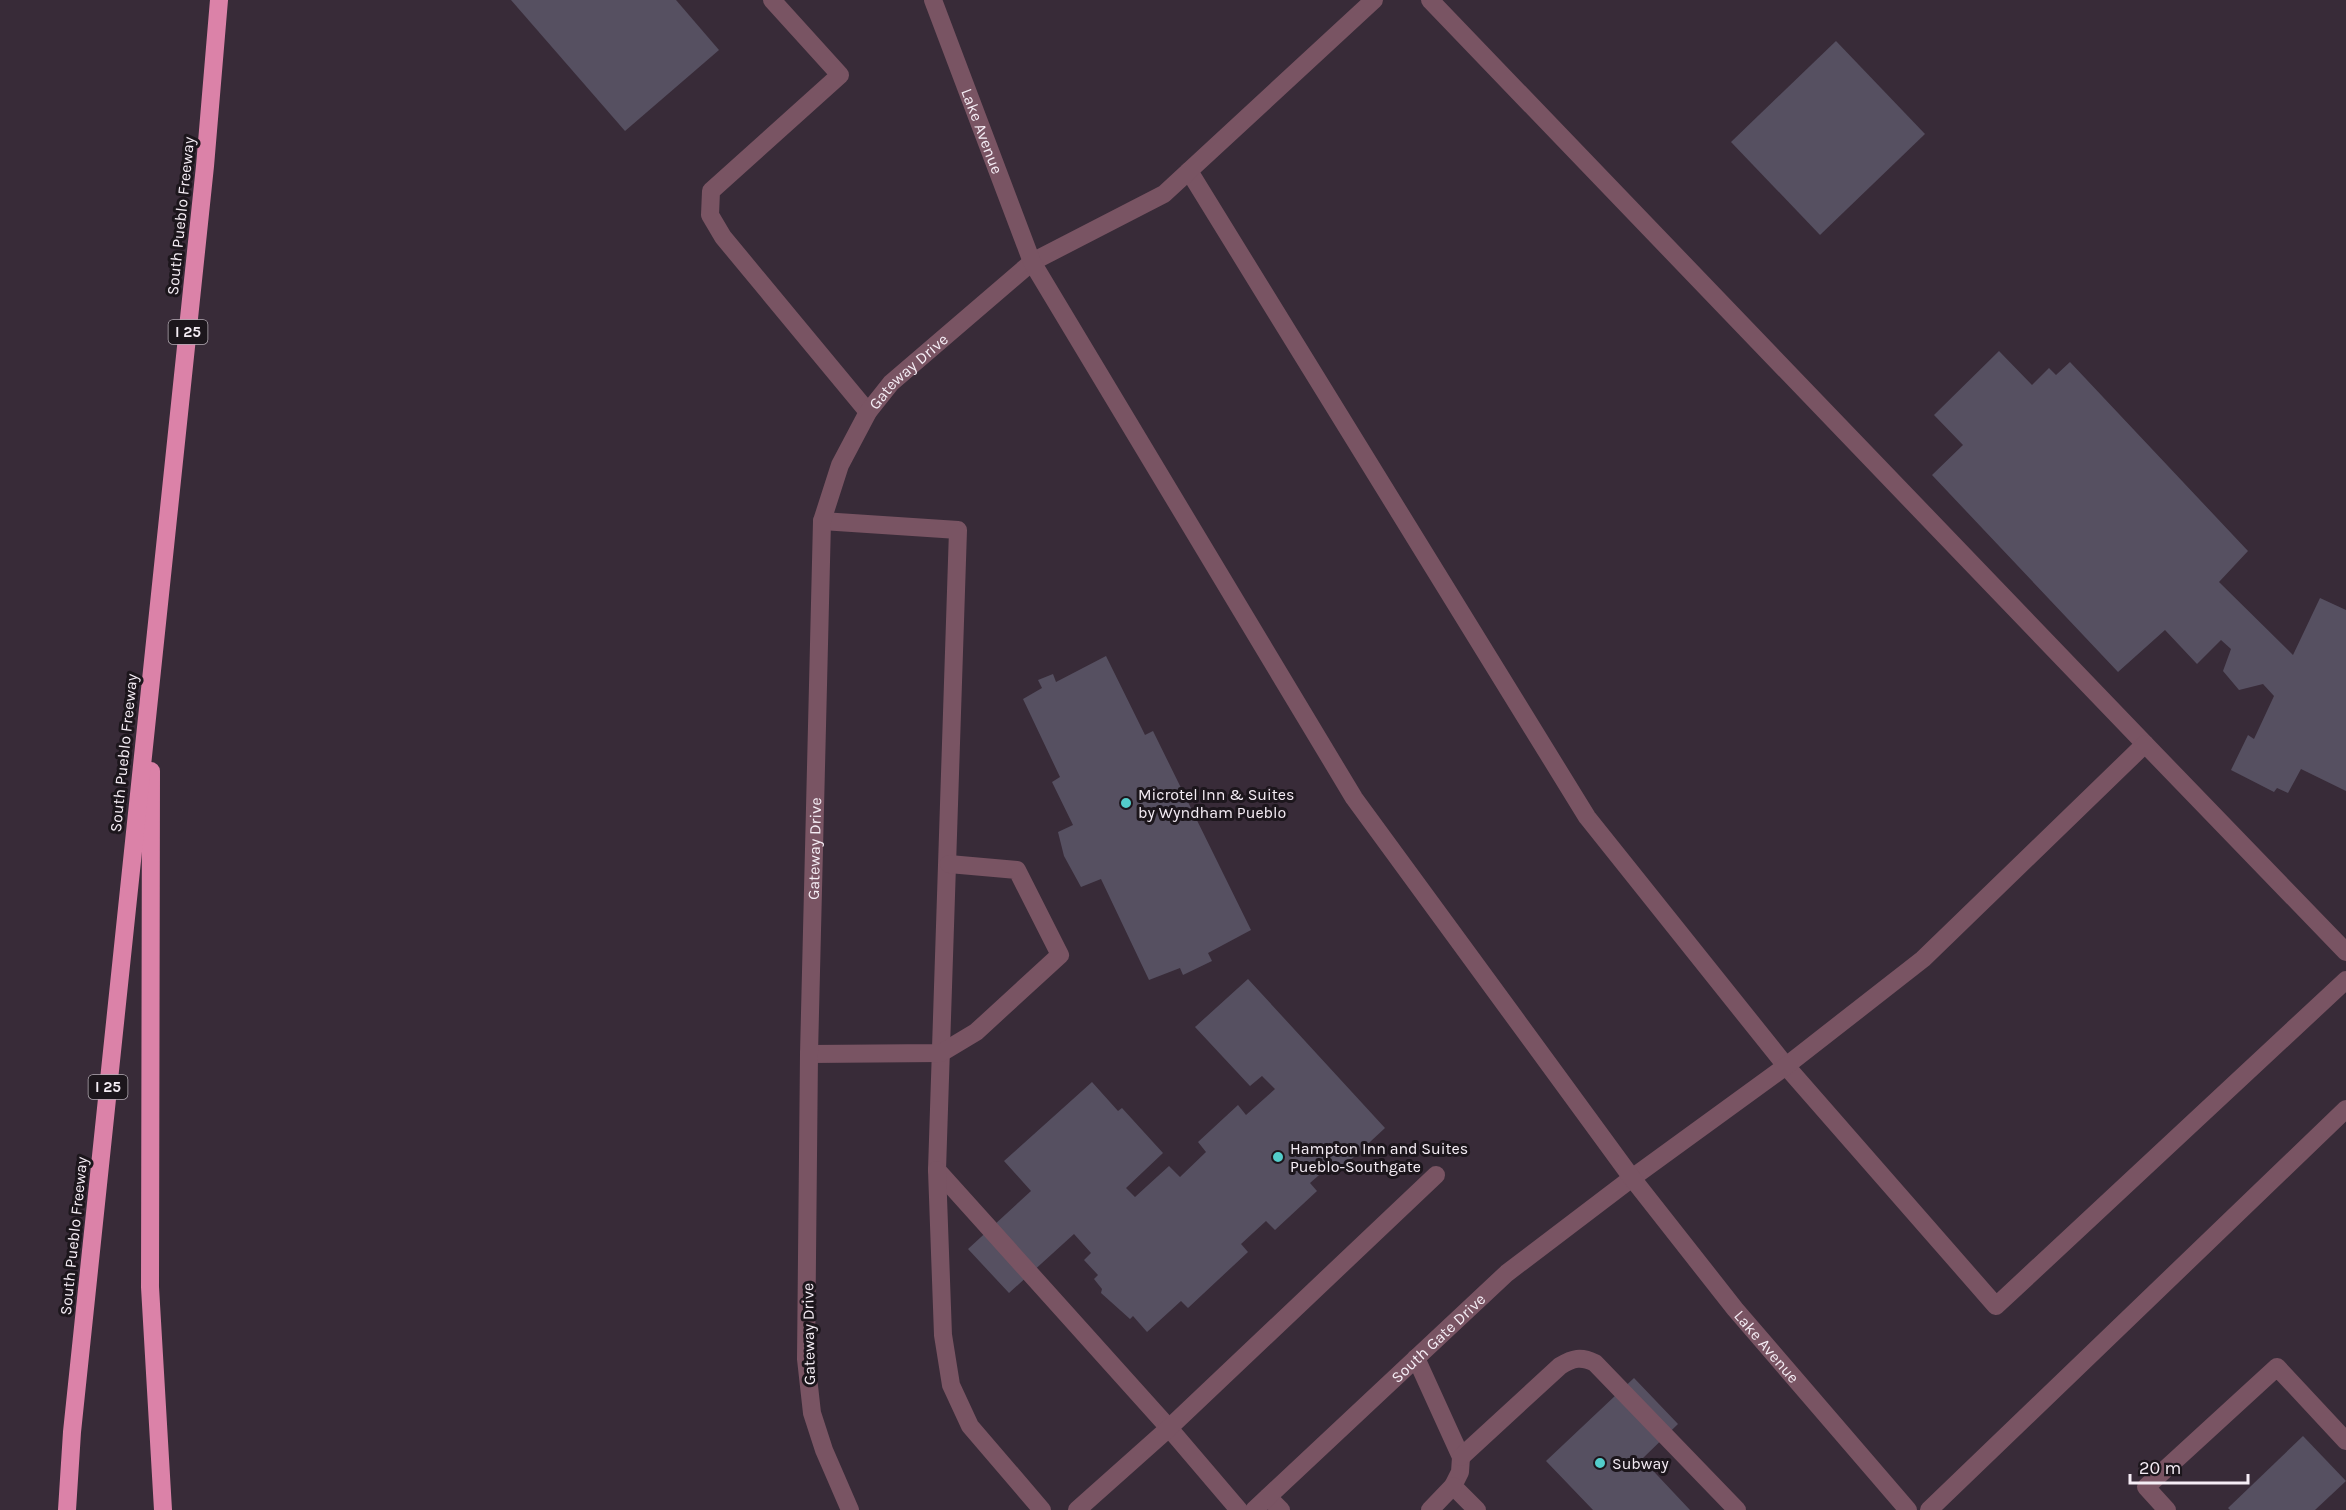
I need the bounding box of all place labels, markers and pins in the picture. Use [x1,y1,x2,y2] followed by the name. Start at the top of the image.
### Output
[1138,785,1294,822] place label: Microtel Inn & Suites by Wyndham Pueblo
[1119,796,1133,810] marker: Microtel Inn & Suites by Wyndham Pueblo
[1290,1139,1468,1176] place label: Hampton Inn and Suites Pueblo-Southgate
[1271,1150,1285,1164] marker: Hampton Inn and Suites Pueblo-Southgate
[1612,1454,1669,1473] place label: Subway
[1593,1456,1607,1470] marker: Subway

